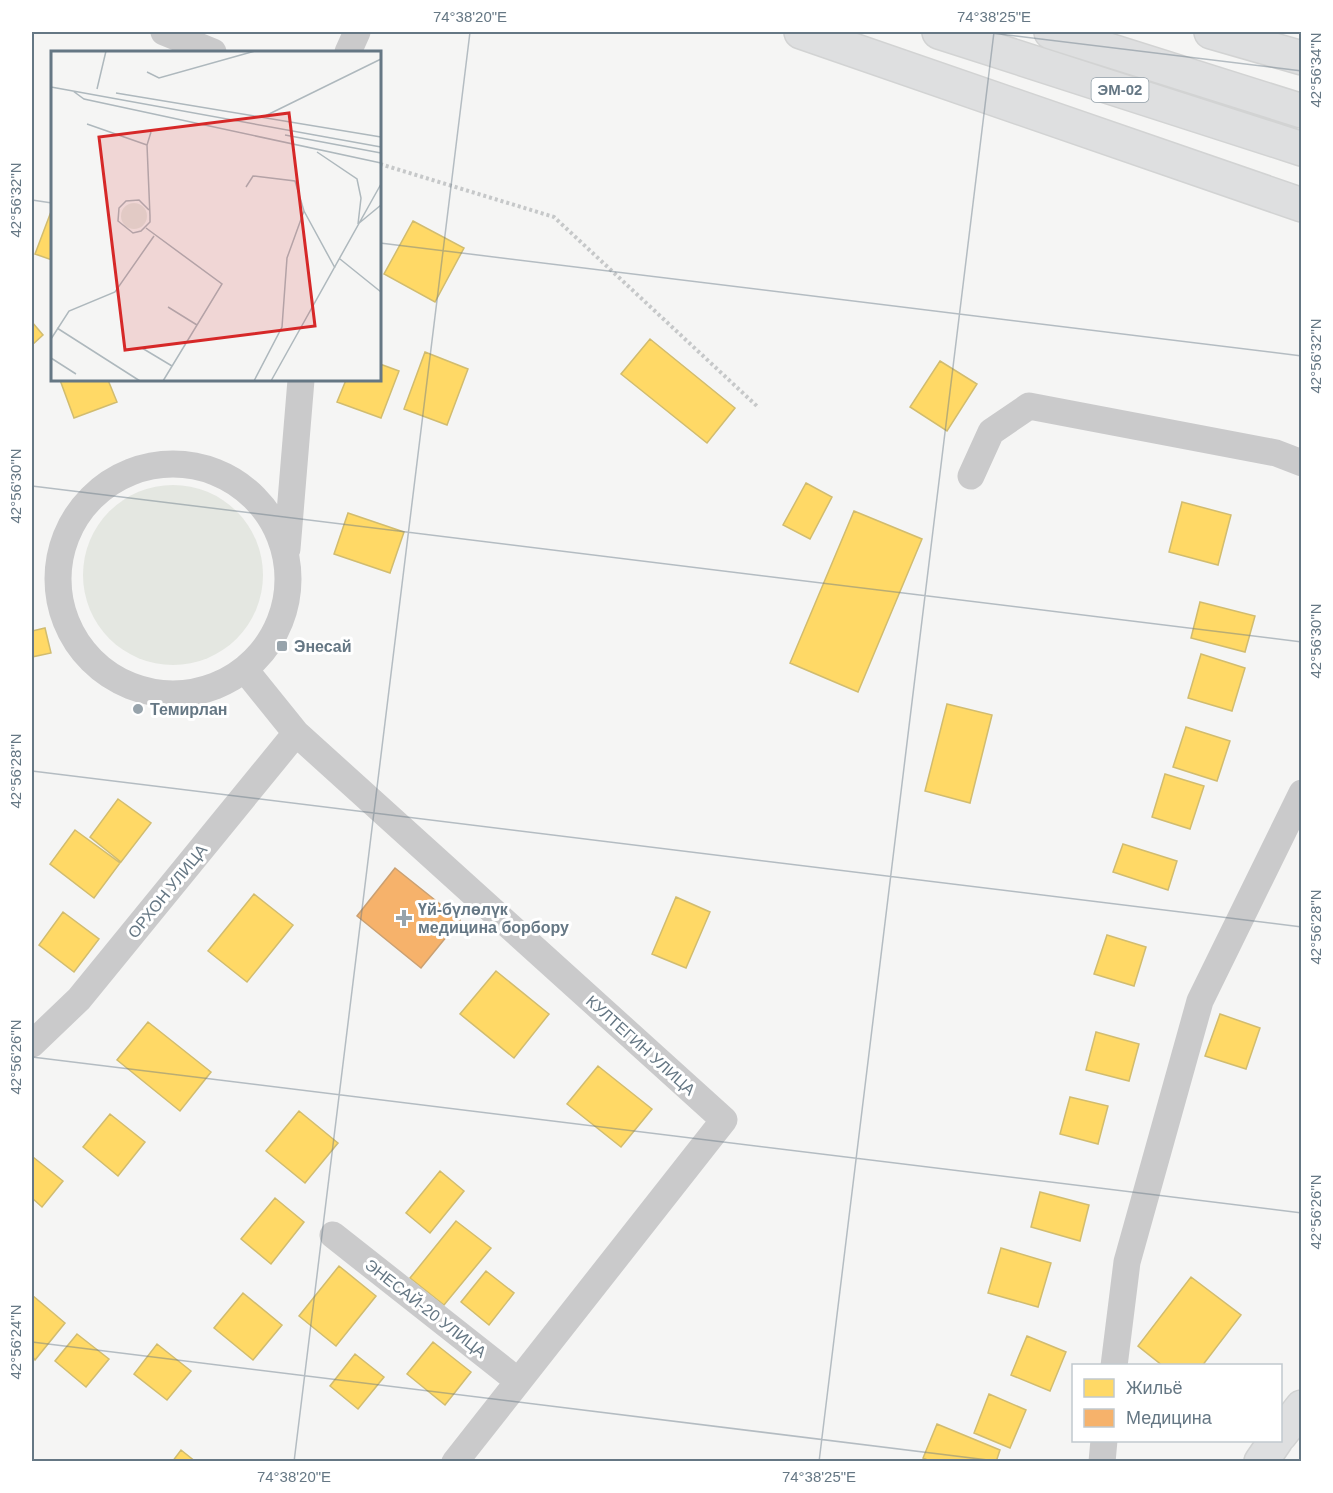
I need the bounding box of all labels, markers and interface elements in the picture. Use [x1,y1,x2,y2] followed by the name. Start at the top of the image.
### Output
[433,8,507,25] text: 74°38'20"E
[957,8,1031,25] text: 74°38'25"E
[1307,32,1324,108] text: 42°56'34"N
[51,51,381,381] inset map
[1092,78,1148,102] road number: ЭМ-02
[7,162,24,238] text: 42°56'32"N
[1307,318,1324,394] text: 42°56'32"N
[7,448,24,524] text: 42°56'30"N
[1307,603,1324,679] text: 42°56'30"N
[294,638,352,655] place label: Энесай
[275,639,289,653] marker: Энесай
[150,701,227,718] place label: Темирлан
[131,702,145,716] marker: Темирлан
[7,733,24,809] text: 42°56'28"N
[125,841,210,941] street label: ОРХОН УЛИЦА
[1307,889,1324,965] text: 42°56'28"N
[418,901,569,936] place label: Үй-бүлөлүк медицина борбору
[395,909,413,927] marker: Үй-бүлөлүк медицина борбору
[583,992,699,1099] street label: КУЛТЕГИН УЛИЦА
[7,1019,24,1095] text: 42°56'26"N
[1307,1174,1324,1250] text: 42°56'26"N
[362,1255,490,1361] street label: ЭНЕСАЙ-20 УЛИЦА
[7,1304,24,1380] text: 42°56'24"N
[1072,1364,1282,1442] legend
[1126,1378,1183,1398] text: Жильё
[1126,1408,1213,1428] text: Медицина
[257,1468,331,1485] text: 74°38'20"E
[782,1468,856,1485] text: 74°38'25"E

